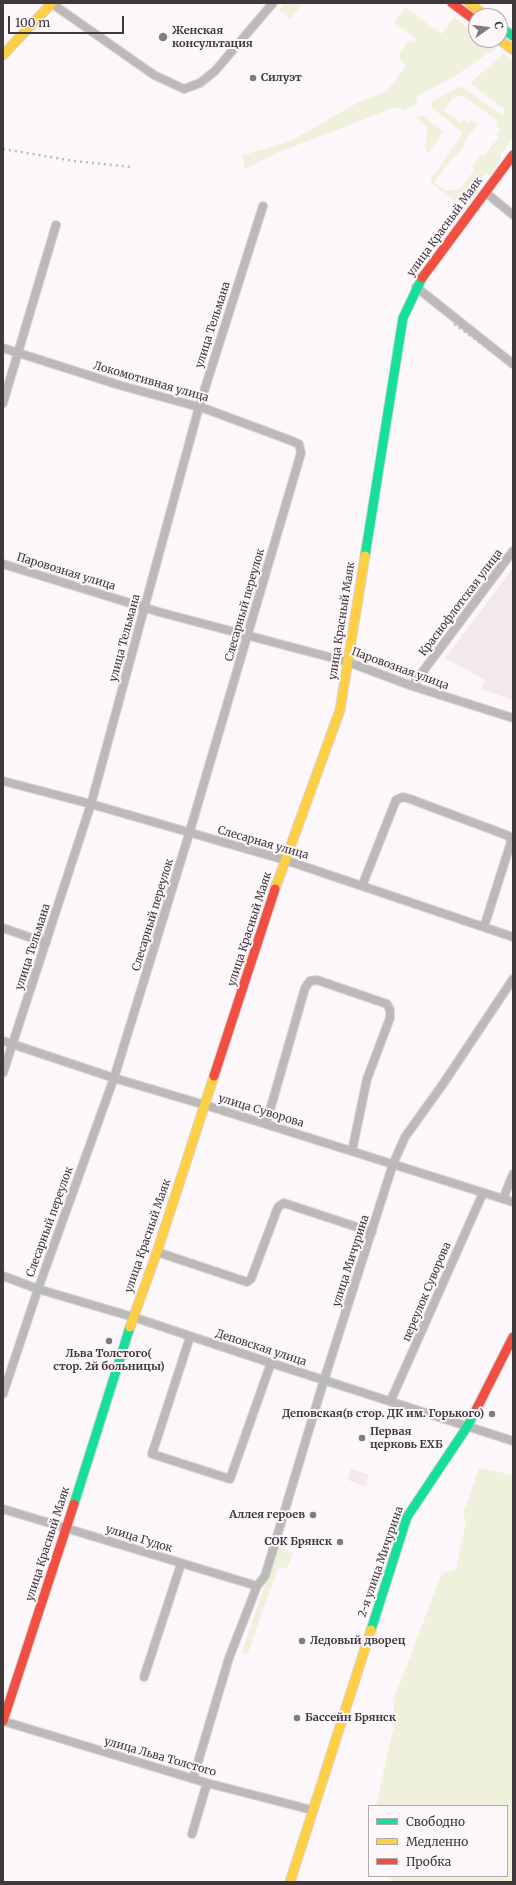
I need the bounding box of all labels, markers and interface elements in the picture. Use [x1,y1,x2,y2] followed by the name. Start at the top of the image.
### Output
[10,8,126,34] scale bar
[468,8,508,48] north arrow
[15,15,50,30] text: 100 m
[491,20,506,31] text: С
[172,24,253,50] place label: Женская консультация
[157,31,169,43] marker: Женская консультация
[261,71,302,85] place label: Силуэт
[248,73,258,83] marker: Силуэт
[404,175,486,279] street label: улица Красный Маяк
[193,280,233,370] street label: улица Тельмана
[92,359,210,405] street label: Локомотивная улица
[223,547,267,663] street label: Слесарный переулок
[417,547,505,659] street label: Краснофлотская улица
[15,551,117,593] street label: Паровозная улица
[326,561,358,681] street label: улица Красный Маяк
[107,593,143,683] street label: улица Тельмана
[350,645,450,693] street label: Паровозная улица
[216,824,310,862] street label: Слесарная улица
[130,857,176,973] street label: Слесарный переулок
[225,870,275,988] street label: улица Красный Маяк
[13,902,53,992] street label: улица Тельмана
[217,1092,305,1130] street label: улица Суворова
[24,1165,76,1279] street label: Слесарный переулок
[122,1177,174,1295] street label: улица Красный Маяк
[330,1213,372,1309] street label: улица Мичурина
[400,1240,454,1344] street label: переулок Суворова
[214,1327,308,1369] street label: Деповская улица
[104,1336,114,1346] marker: Льва Толстого( стор. 2й больницы)
[53,1347,165,1373] place label: Льва Толстого( стор. 2й больницы)
[282,1407,484,1421] place label: Деповская(в стор. ДК им. Горького)
[487,1409,497,1419] marker: Деповская(в стор. ДК им. Горького)
[370,1425,443,1451] place label: Первая церковь ЕХБ
[357,1433,367,1443] marker: Первая церковь ЕХБ
[23,1485,73,1603] street label: улица Красный Маяк
[356,1505,406,1619] street label: 2-я улица Мичурина
[229,1508,305,1522] place label: Аллея героев
[308,1510,318,1520] marker: Аллея героев
[104,1523,174,1555] street label: улица Гудок
[264,1535,332,1549] place label: СОК Брянск
[335,1537,345,1547] marker: СОК Брянск
[310,1634,406,1648] place label: Ледовый дворец
[297,1636,307,1646] marker: Ледовый дворец
[305,1711,396,1725] place label: Бассейн Брянск
[292,1713,302,1723] marker: Бассейн Брянск
[102,1735,218,1779] street label: улица Льва Толстого
[368,1805,508,1877] legend
[406,1814,465,1829] text: Свободно
[406,1834,468,1849] text: Медленно
[406,1854,451,1869] text: Пробка

